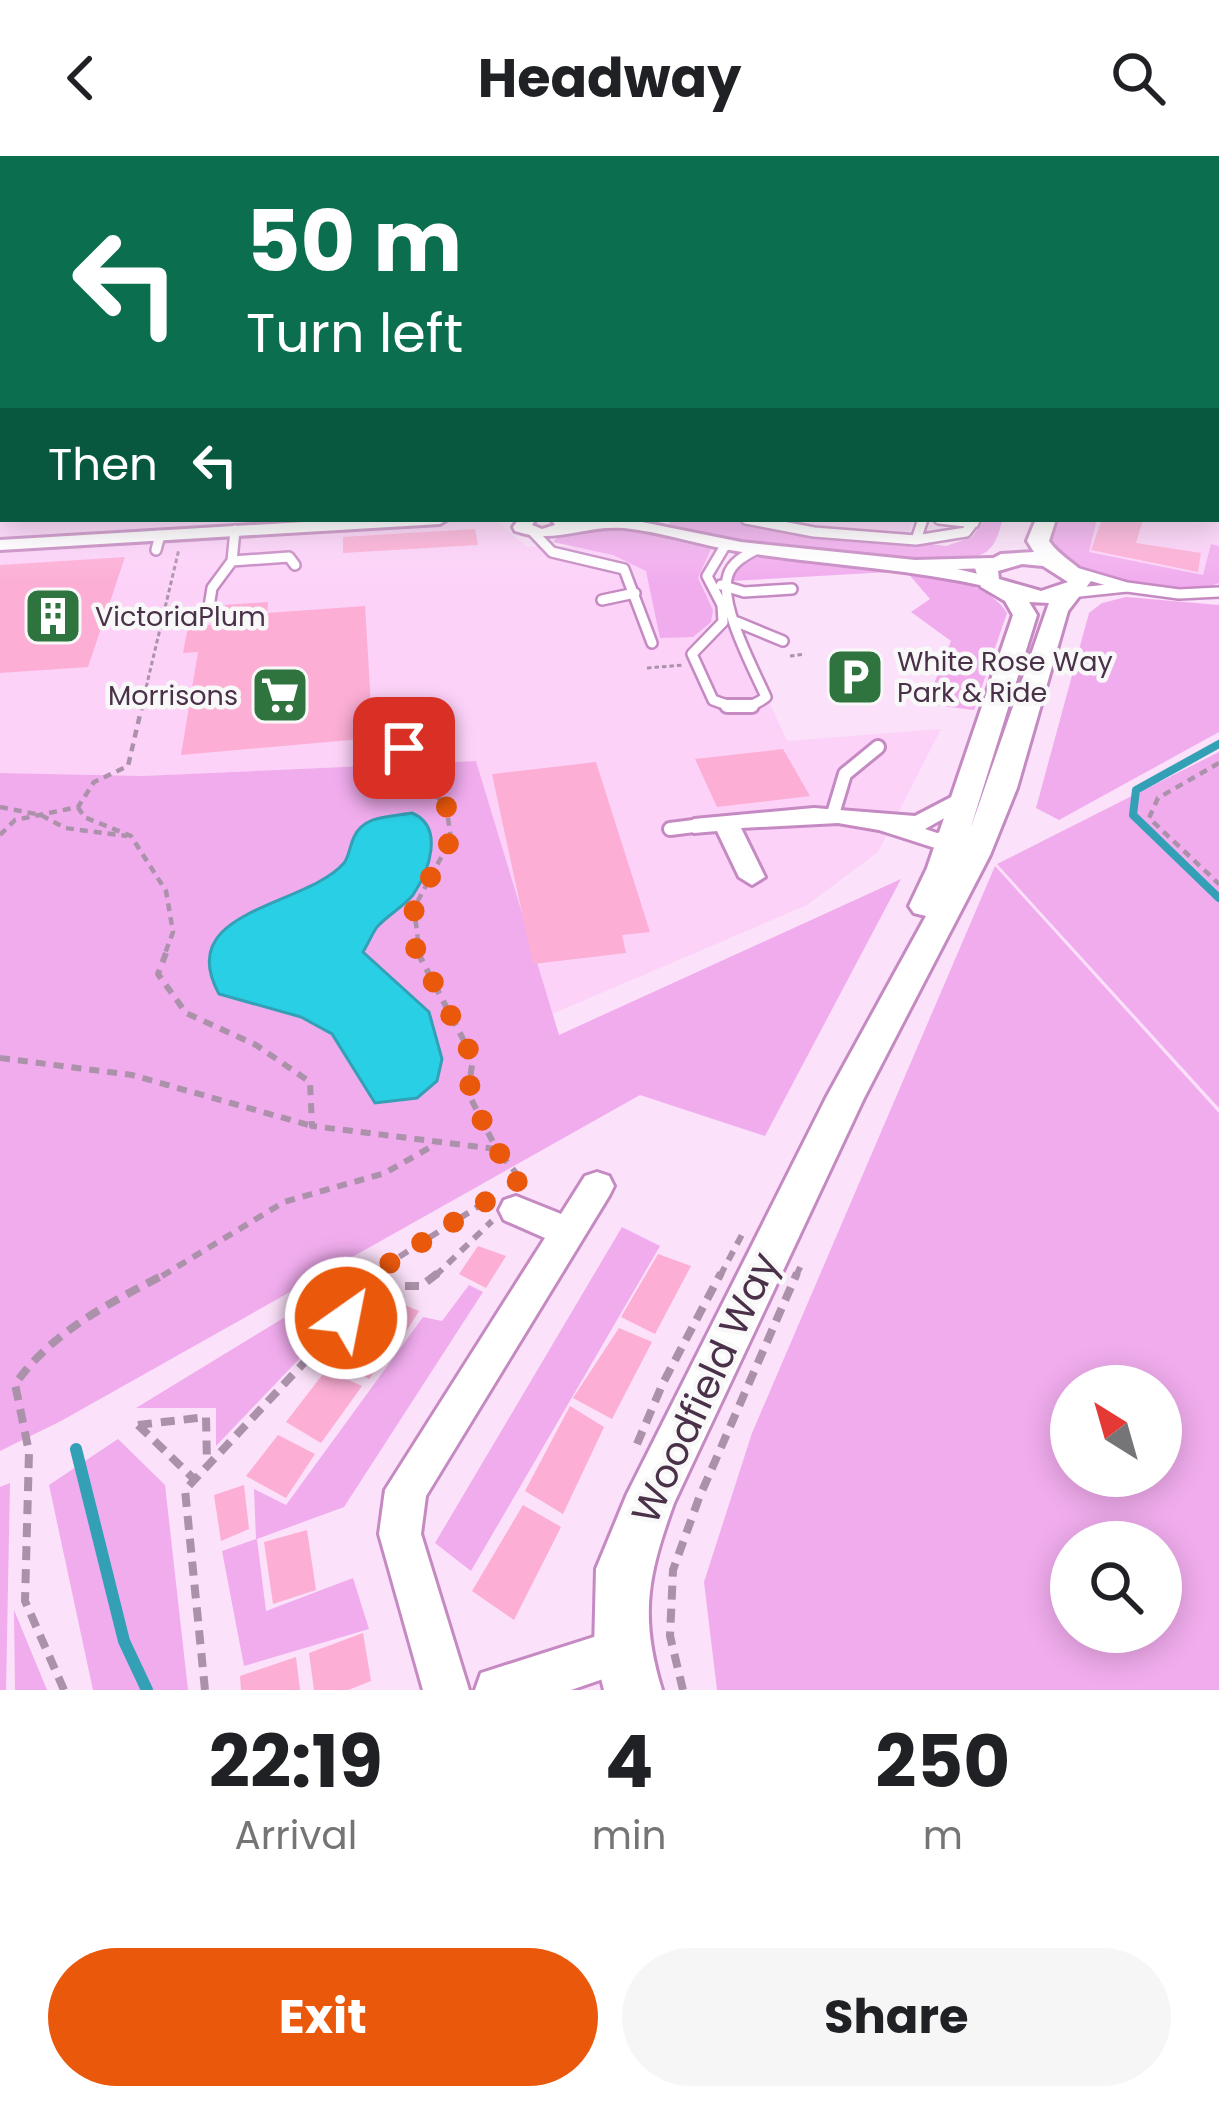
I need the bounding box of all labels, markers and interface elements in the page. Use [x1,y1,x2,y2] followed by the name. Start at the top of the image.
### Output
[478,40,741,116] text: Headway
[48,45,114,111] icon: back
[1105,45,1171,111] icon: search
[246,183,462,300] text: 50 m
[48,204,204,360] icon: left
[246,295,463,371] text: Turn left
[182,432,248,498] icon: left
[48,433,158,496] text: Then
[22,585,84,647] building icon: VictoriaPlum
[95,598,266,635] place label: VictoriaPlum
[897,643,1113,711] place label: White Rose Way Park & Ride
[824,646,886,708] parking icon: White Rose Way Park & Ride
[249,664,311,726] supermarket icon: Morrisons
[108,677,238,714] place label: Morrisons
[353,697,455,799] pin
[371,715,437,781] icon: arrive
[618,1243,792,1533] street label: Woodfield Way
[283,1255,409,1381] position arrow
[1050,1365,1182,1497] north arrow
[1050,1365,1182,1653] map controls
[1050,1521,1182,1653] button: search
[209,1711,383,1812] text: 22:19
[605,1711,653,1812] text: 4
[875,1711,1010,1812] text: 250
[234,1808,357,1863] text: Arrival
[592,1808,666,1863] text: min
[923,1808,963,1863] text: m
[48,1948,598,2086] button: Exit
[622,1948,1171,2086] button: Share

